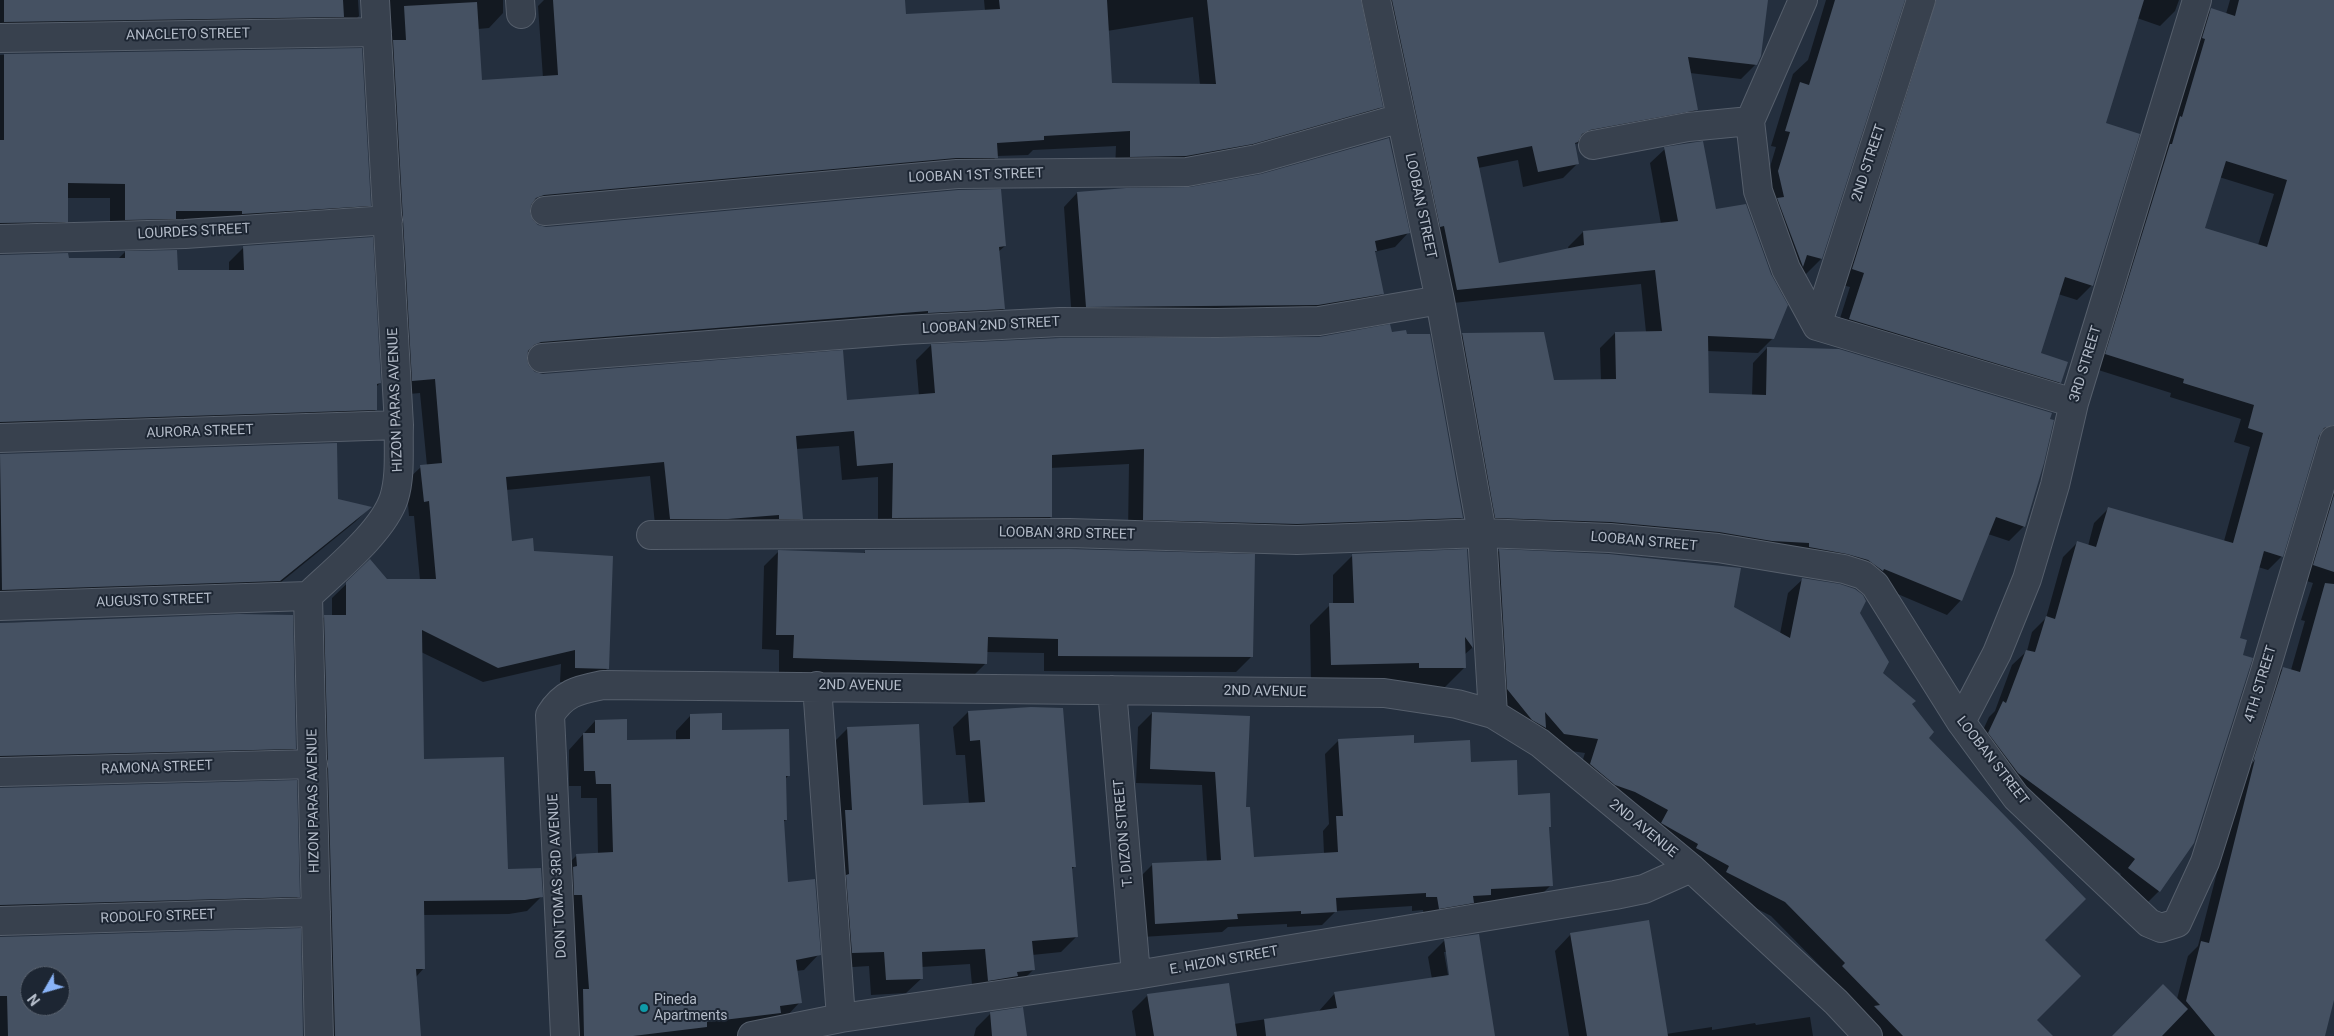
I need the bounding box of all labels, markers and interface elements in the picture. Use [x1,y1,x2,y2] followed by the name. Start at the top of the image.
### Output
[126,26,250,44] street label: ANACLETO STREET
[1849,122,1889,204] street label: 2ND STREET
[1401,152,1439,260] street label: LOOBAN STREET
[908,165,1044,187] street label: LOOBAN 1ST STREET
[137,221,251,243] street label: LOURDES STREET
[922,314,1060,338] street label: LOOBAN 2ND STREET
[2066,324,2106,404] street label: 3RD STREET
[385,328,407,472] street label: HIZON PARAS AVENUE
[146,422,254,442] street label: AURORA STREET
[999,524,1135,544] street label: LOOBAN 3RD STREET
[1590,529,1698,555] street label: LOOBAN STREET
[96,591,212,611] street label: AUGUSTO STREET
[2241,644,2281,724] street label: 4TH STREET
[818,677,902,695] street label: 2ND AVENUE
[1223,683,1307,701] street label: 2ND AVENUE
[1952,714,2032,808] street label: LOOBAN STREET
[304,729,324,873] street label: HIZON PARAS AVENUE
[101,758,213,778] street label: RAMONA STREET
[1111,778,1137,888] street label: T. DIZON STREET
[545,793,571,959] street label: DON TOMAS 3RD AVENUE
[1605,796,1681,862] street label: 2ND AVENUE
[100,907,216,927] street label: RODOLFO STREET
[1168,943,1280,979] street label: E. HIZON STREET
[20,966,70,1016] north arrow
[25,991,43,1008] text: N
[654,992,728,1024] place label: Pineda Apartments
[638,1002,650,1014] marker: Pineda Apartments

